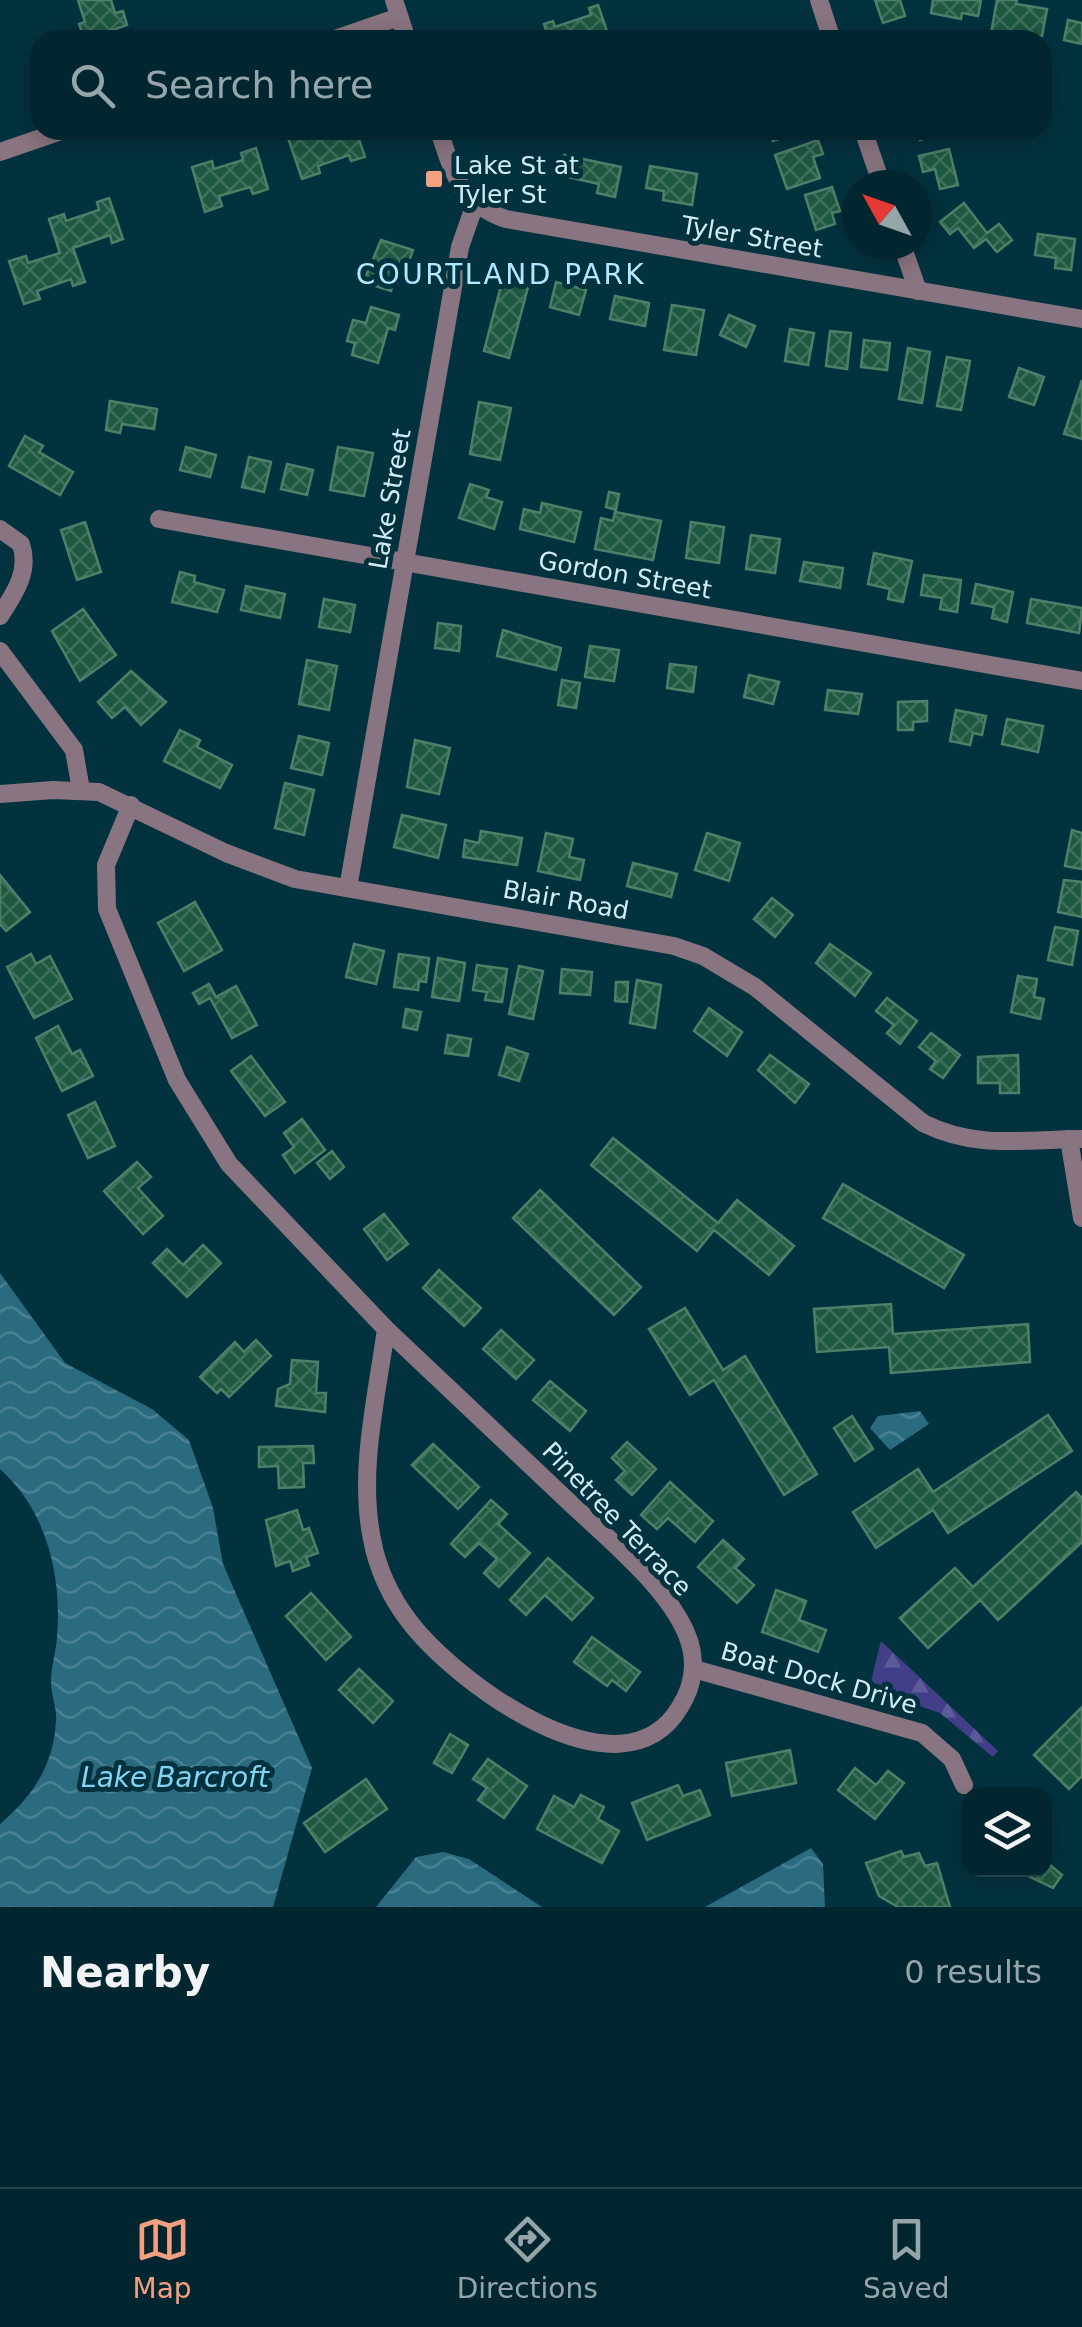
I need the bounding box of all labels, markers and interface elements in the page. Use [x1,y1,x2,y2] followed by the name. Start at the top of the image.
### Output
[30,30,1052,140] search box
[65,58,120,113] icon: search
[145,63,373,107] text: Search here
[453,151,579,209] place label: Lake St at Tyler St
[423,168,445,190] marker: Lake St at Tyler St
[842,170,932,260] north arrow
[678,210,825,264] street label: Tyler Street
[356,258,646,291] district label: COURTLAND PARK
[363,426,417,572] street label: Lake Street
[536,545,714,605] street label: Gordon Street
[501,875,631,925] street label: Blair Road
[536,1436,698,1602] street label: Pinetree Terrace
[717,1636,921,1720] street label: Boat Dock Drive
[81,1761,270,1794] water label: Lake Barcroft
[962,1787,1052,1877] map controls
[962,1787,1052,1877] button: layers
[40,1948,210,1997] text: Nearby
[904,1953,1042,1991] text: 0 results
[133,2212,192,2305] tab: Map
[457,2212,598,2305] tab: Directions
[863,2212,949,2305] tab: Saved

